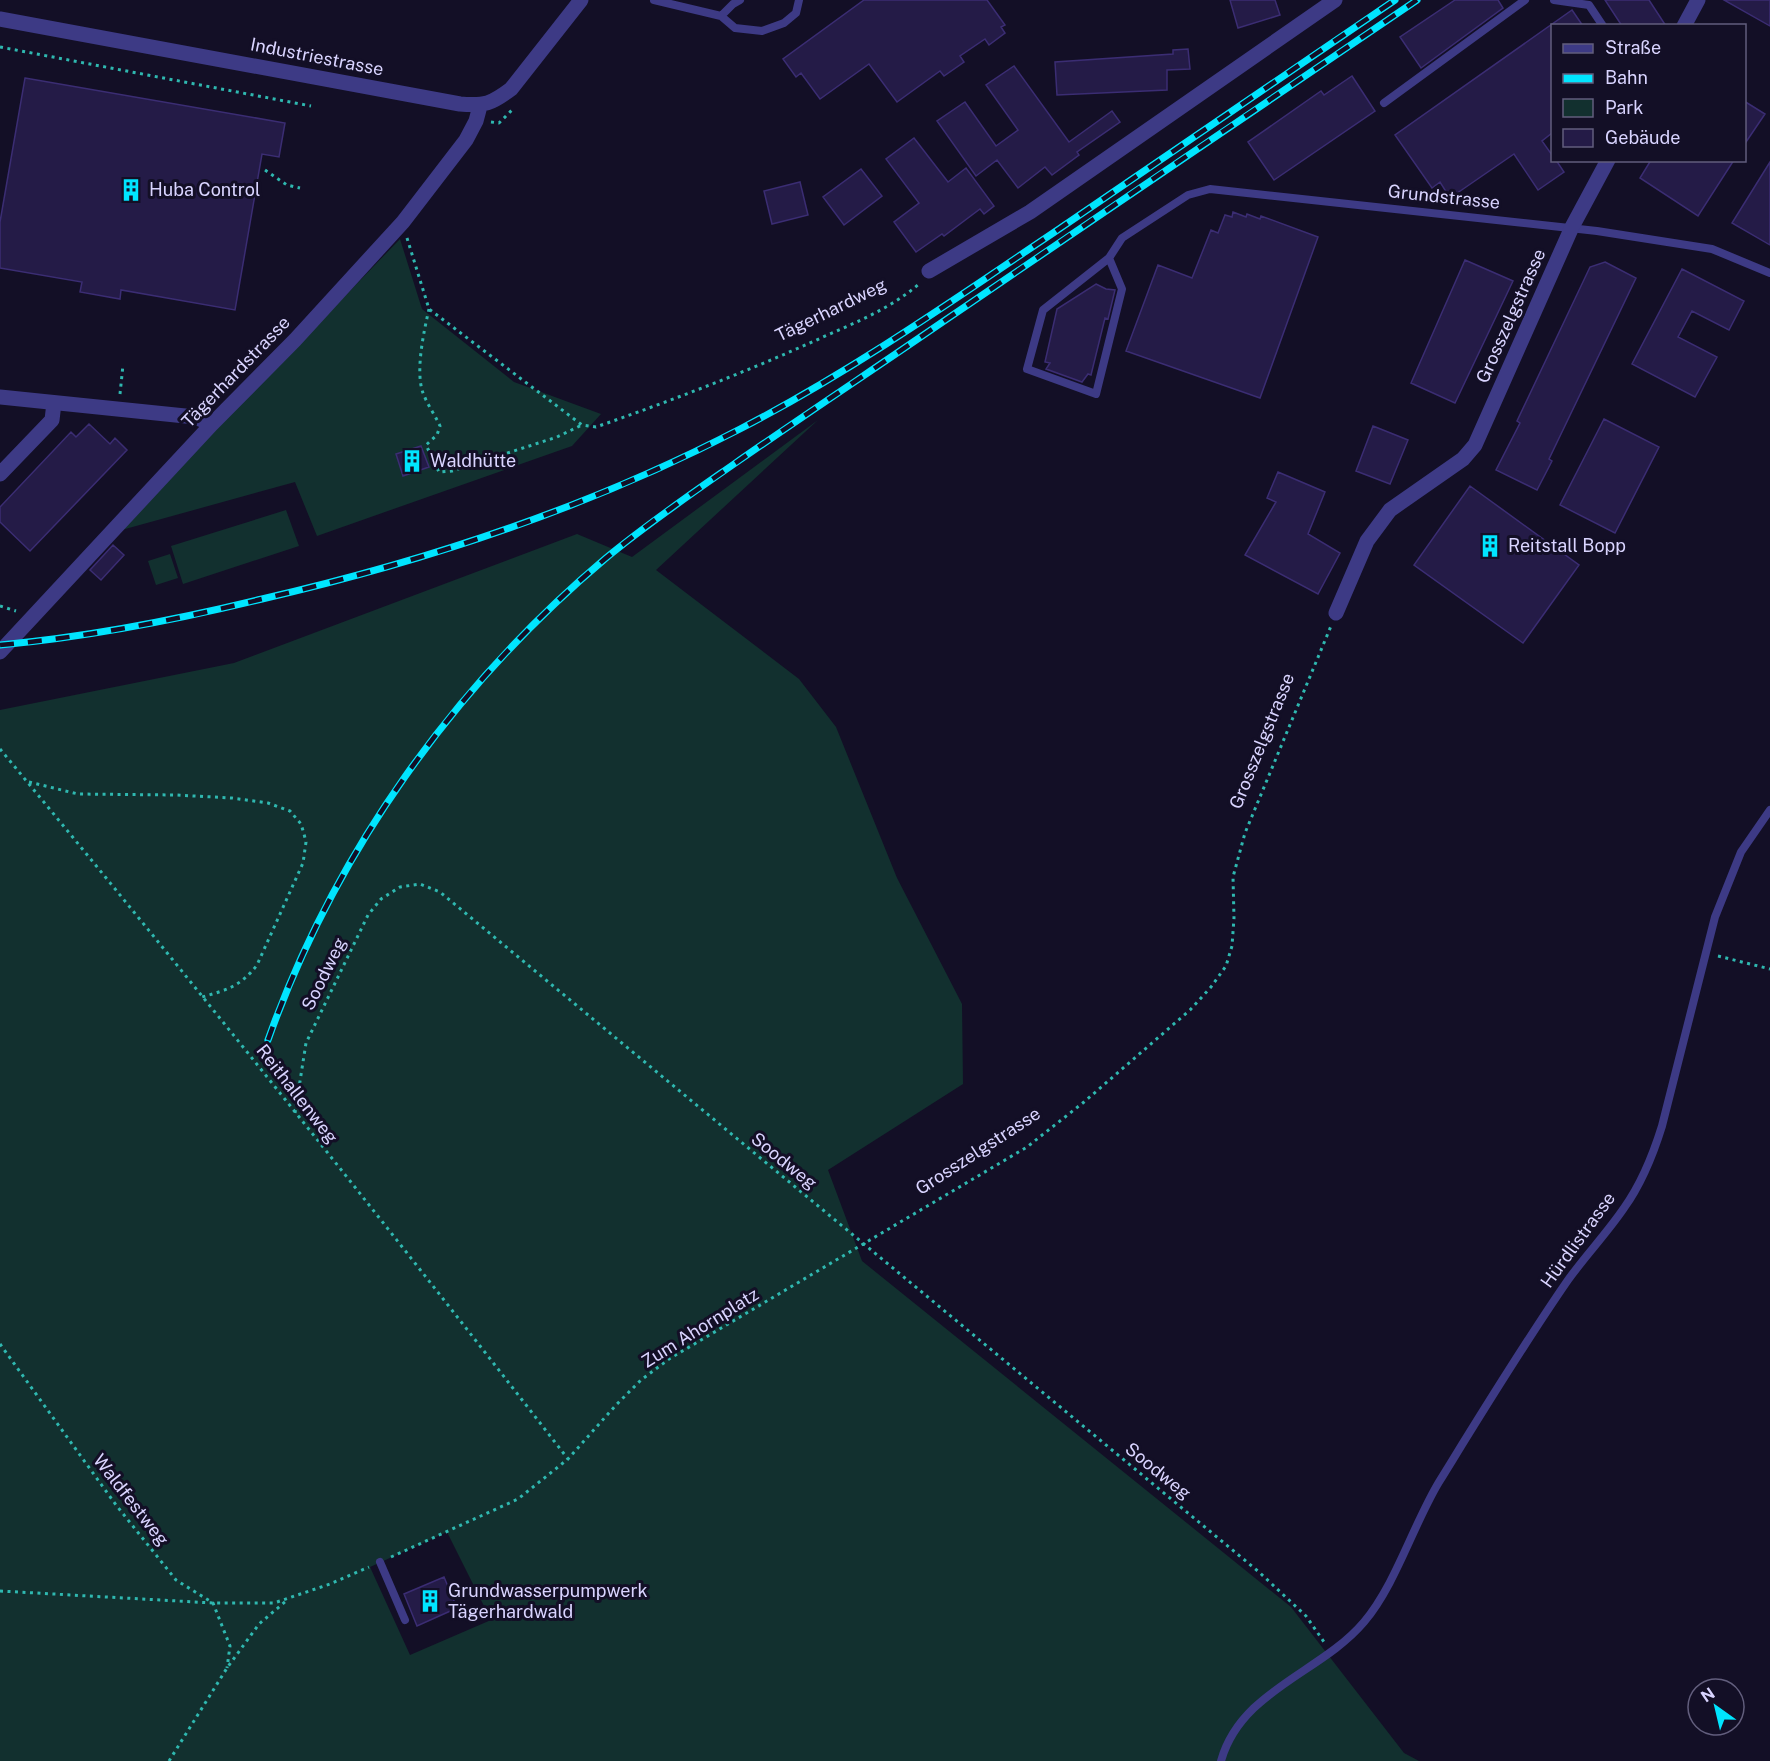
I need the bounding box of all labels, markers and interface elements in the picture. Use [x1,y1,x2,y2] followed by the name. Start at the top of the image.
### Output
[1551,24,1746,162] legend
[249,33,385,80] street label: Industriestrasse
[1605,37,1661,58] text: Straße
[1605,67,1648,88] text: Bahn
[1605,97,1643,118] text: Park
[1605,127,1680,148] text: Gebäude
[118,177,144,203] building icon: Huba Control
[149,179,260,200] place label: Huba Control
[1387,180,1501,213] street label: Grundstrasse
[1472,246,1550,386] street label: Grosszelgstrasse
[772,274,890,345] street label: Tägerhardweg
[177,312,294,432] street label: Tägerhardstrasse
[399,448,425,474] building icon: Waldhütte
[430,450,516,471] place label: Waldhütte
[1477,533,1503,559] building icon: Reitstall Bopp
[1508,535,1626,556] place label: Reitstall Bopp
[1225,670,1298,812] street label: Grosszelgstrasse
[297,934,350,1014] street label: Soodweg
[252,1040,342,1147] street label: Reithallenweg
[911,1102,1044,1199] street label: Grosszelgstrasse
[747,1128,821,1193] street label: Soodweg
[1536,1188,1619,1292] street label: Hürdlistrasse
[637,1283,762,1372] street label: Zum Ahornplatz
[1121,1438,1195,1503] street label: Soodweg
[89,1450,174,1550] street label: Waldfestweg
[448,1580,648,1622] place label: Grundwasserpumpwerk Tägerhardwald
[417,1588,443,1614] building icon: Grundwasserpumpwerk Tägerhardwald
[1686,1677,1746,1737] north arrow
[1697,1684,1718,1706] text: N

